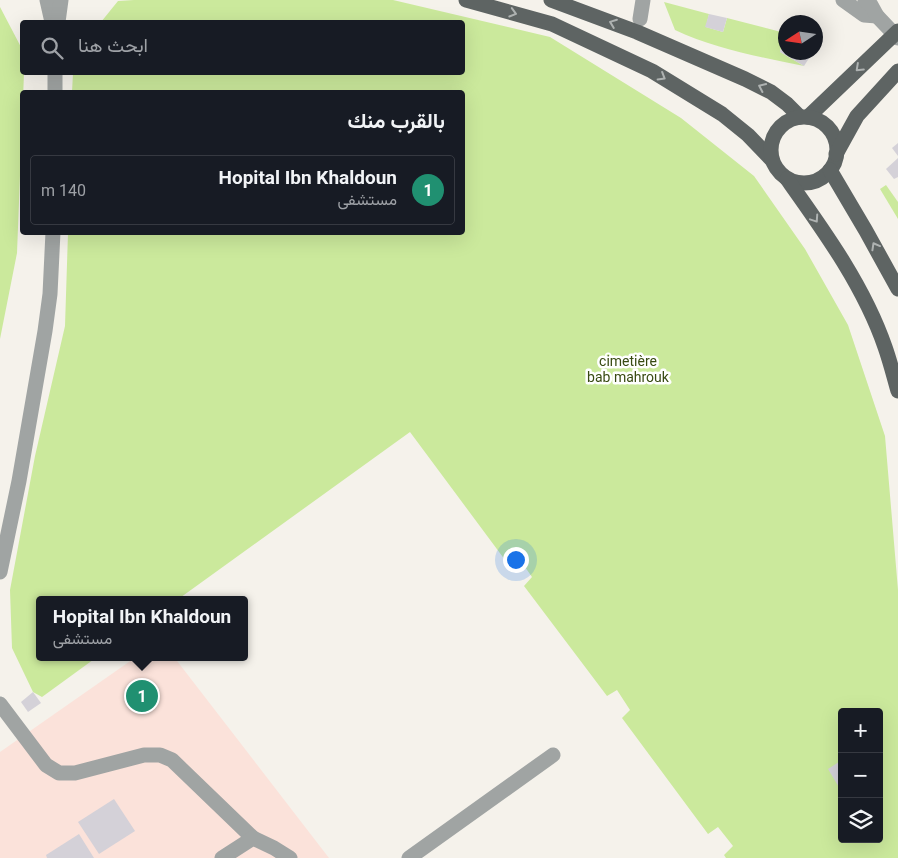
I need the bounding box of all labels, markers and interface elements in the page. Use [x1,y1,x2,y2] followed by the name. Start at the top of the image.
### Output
[508,8,516,18] one-way arrow
[778,15,823,60] north arrow
[609,19,618,29] one-way arrow
[20,20,465,75] search box
[38,34,66,62] icon: search
[78,34,148,57] text: ابحث هنا
[856,62,865,71] one-way arrow
[656,71,665,81] one-way arrow
[758,83,767,94] one-way arrow
[348,109,445,133] text: بالقرب منك
[219,166,397,189] text: Hopital Ibn Khaldoun
[41,181,86,200] text: 140 m
[423,181,433,200] text: 1
[337,190,397,209] text: مستشفى
[809,213,818,222] one-way arrow
[871,243,881,252] one-way arrow
[587,353,670,385] park label: cimetière bab mahrouk
[503,547,529,573] your location
[36,596,248,661] popup
[53,605,231,628] text: Hopital Ibn Khaldoun
[53,629,112,648] text: مستشفى
[126,677,158,715] pin: 1
[838,708,883,843] map controls
[838,708,883,753] button: +
[838,753,883,798] button: −
[838,798,883,843] button: layers

